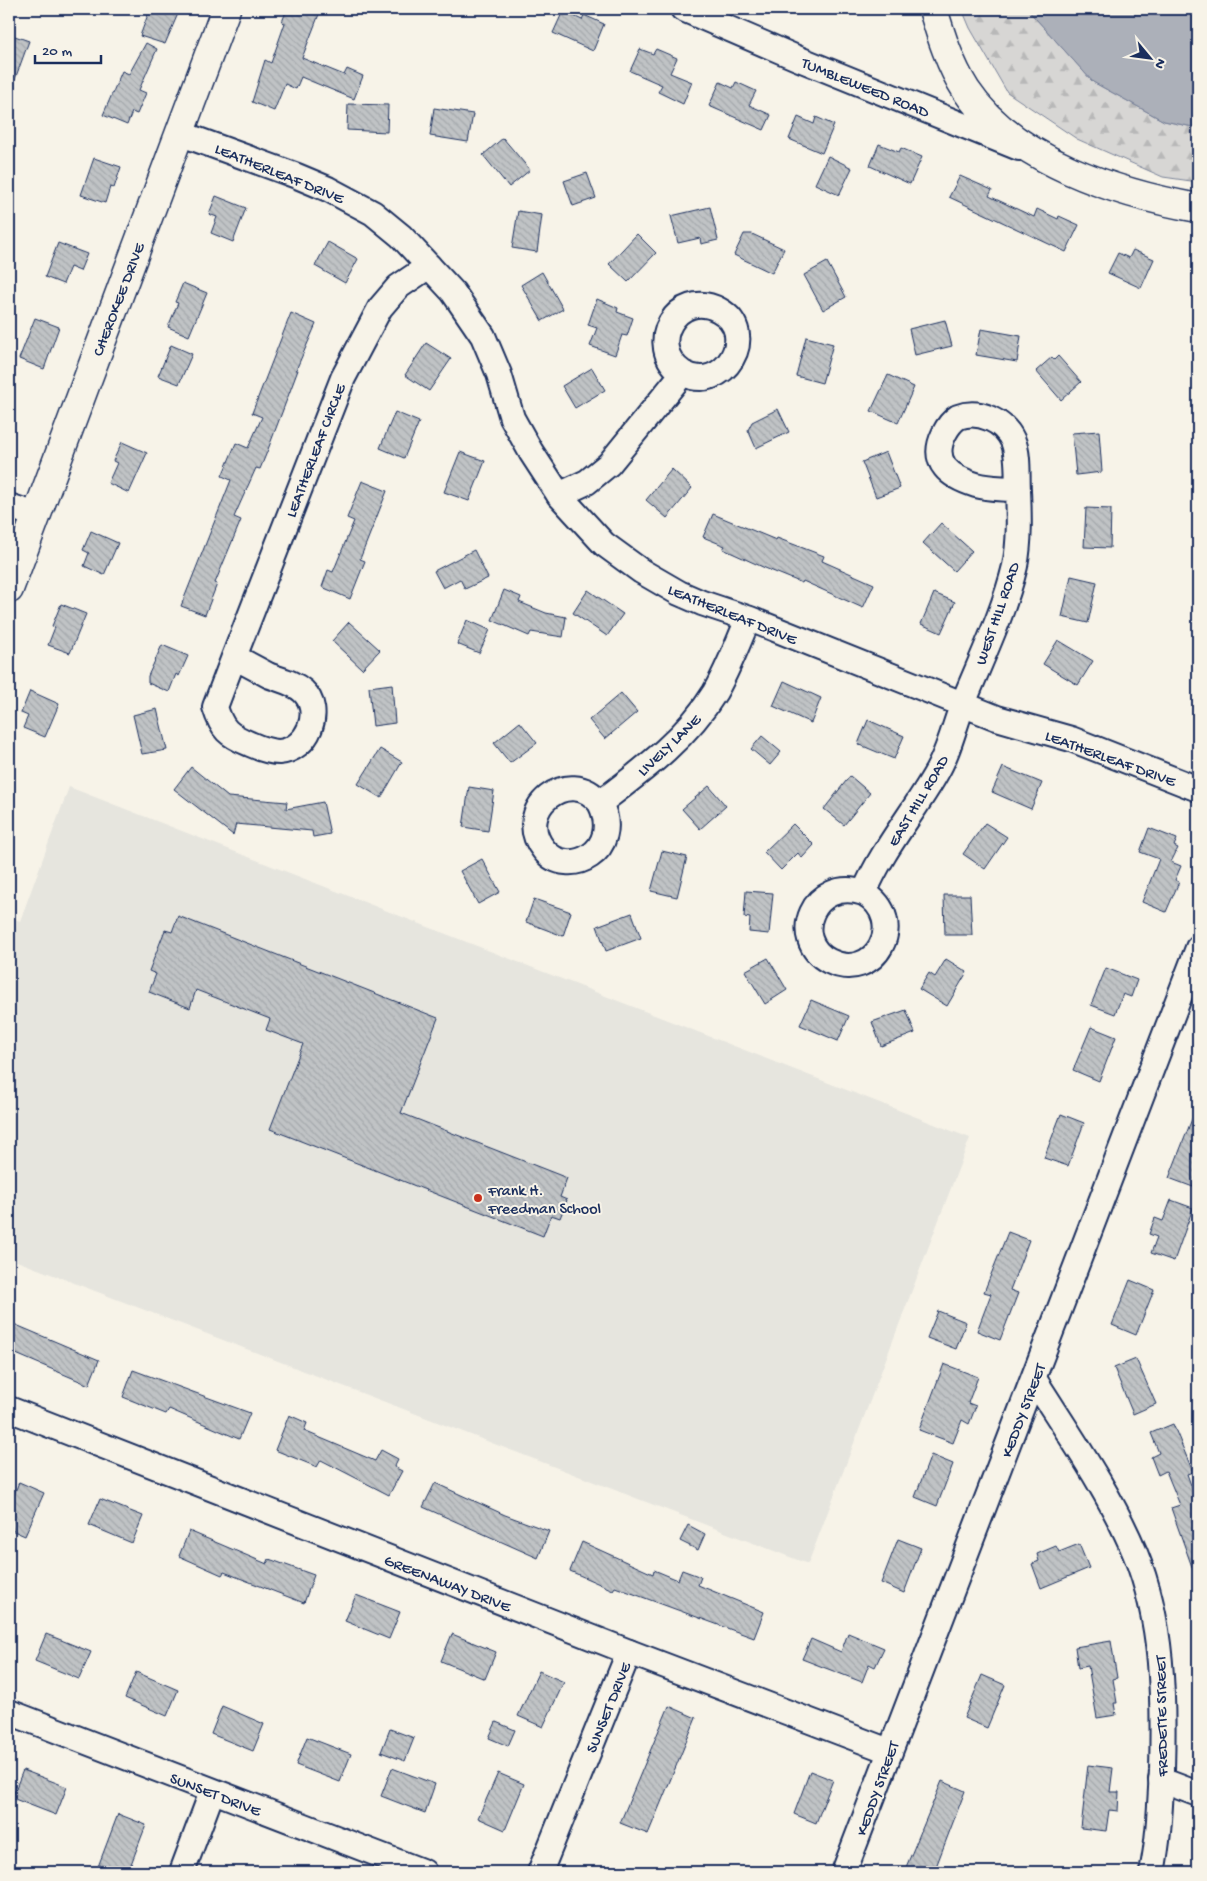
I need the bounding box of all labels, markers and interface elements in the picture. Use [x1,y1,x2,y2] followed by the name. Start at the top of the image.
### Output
[35,32,101,64] scale bar
[1124,32,1174,82] north arrow
[42,43,72,61] text: 20 m
[797,55,932,124] street label: TUMBLEWEED ROAD
[1150,55,1169,71] text: N
[211,141,347,210] street label: LEATHERLEAF DRIVE
[90,240,151,360] street label: CHEROKEE DRIVE
[283,381,352,521] street label: LEATHERLEAF CIRCLE
[973,560,1026,668] street label: WEST HILL ROAD
[664,582,800,651] street label: LEATHERLEAF DRIVE
[635,711,707,782] street label: LIVELY LANE
[1042,728,1179,793] street label: LEATHERLEAF DRIVE
[885,752,955,851] street label: EAST HILL ROAD
[487,1183,601,1220] place label: Frank H. Freedman School
[472,1192,484,1204] marker: Frank H. Freedman School
[999,1361,1052,1461] street label: KEDDY STREET
[381,1552,514,1619] street label: GREENAWAY DRIVE
[1153,1654,1174,1778] street label: FREDETTE STREET
[583,1659,637,1756] street label: SUNSET DRIVE
[853,1739,905,1839] street label: KEDDY STREET
[167,1770,264,1823] street label: SUNSET DRIVE

